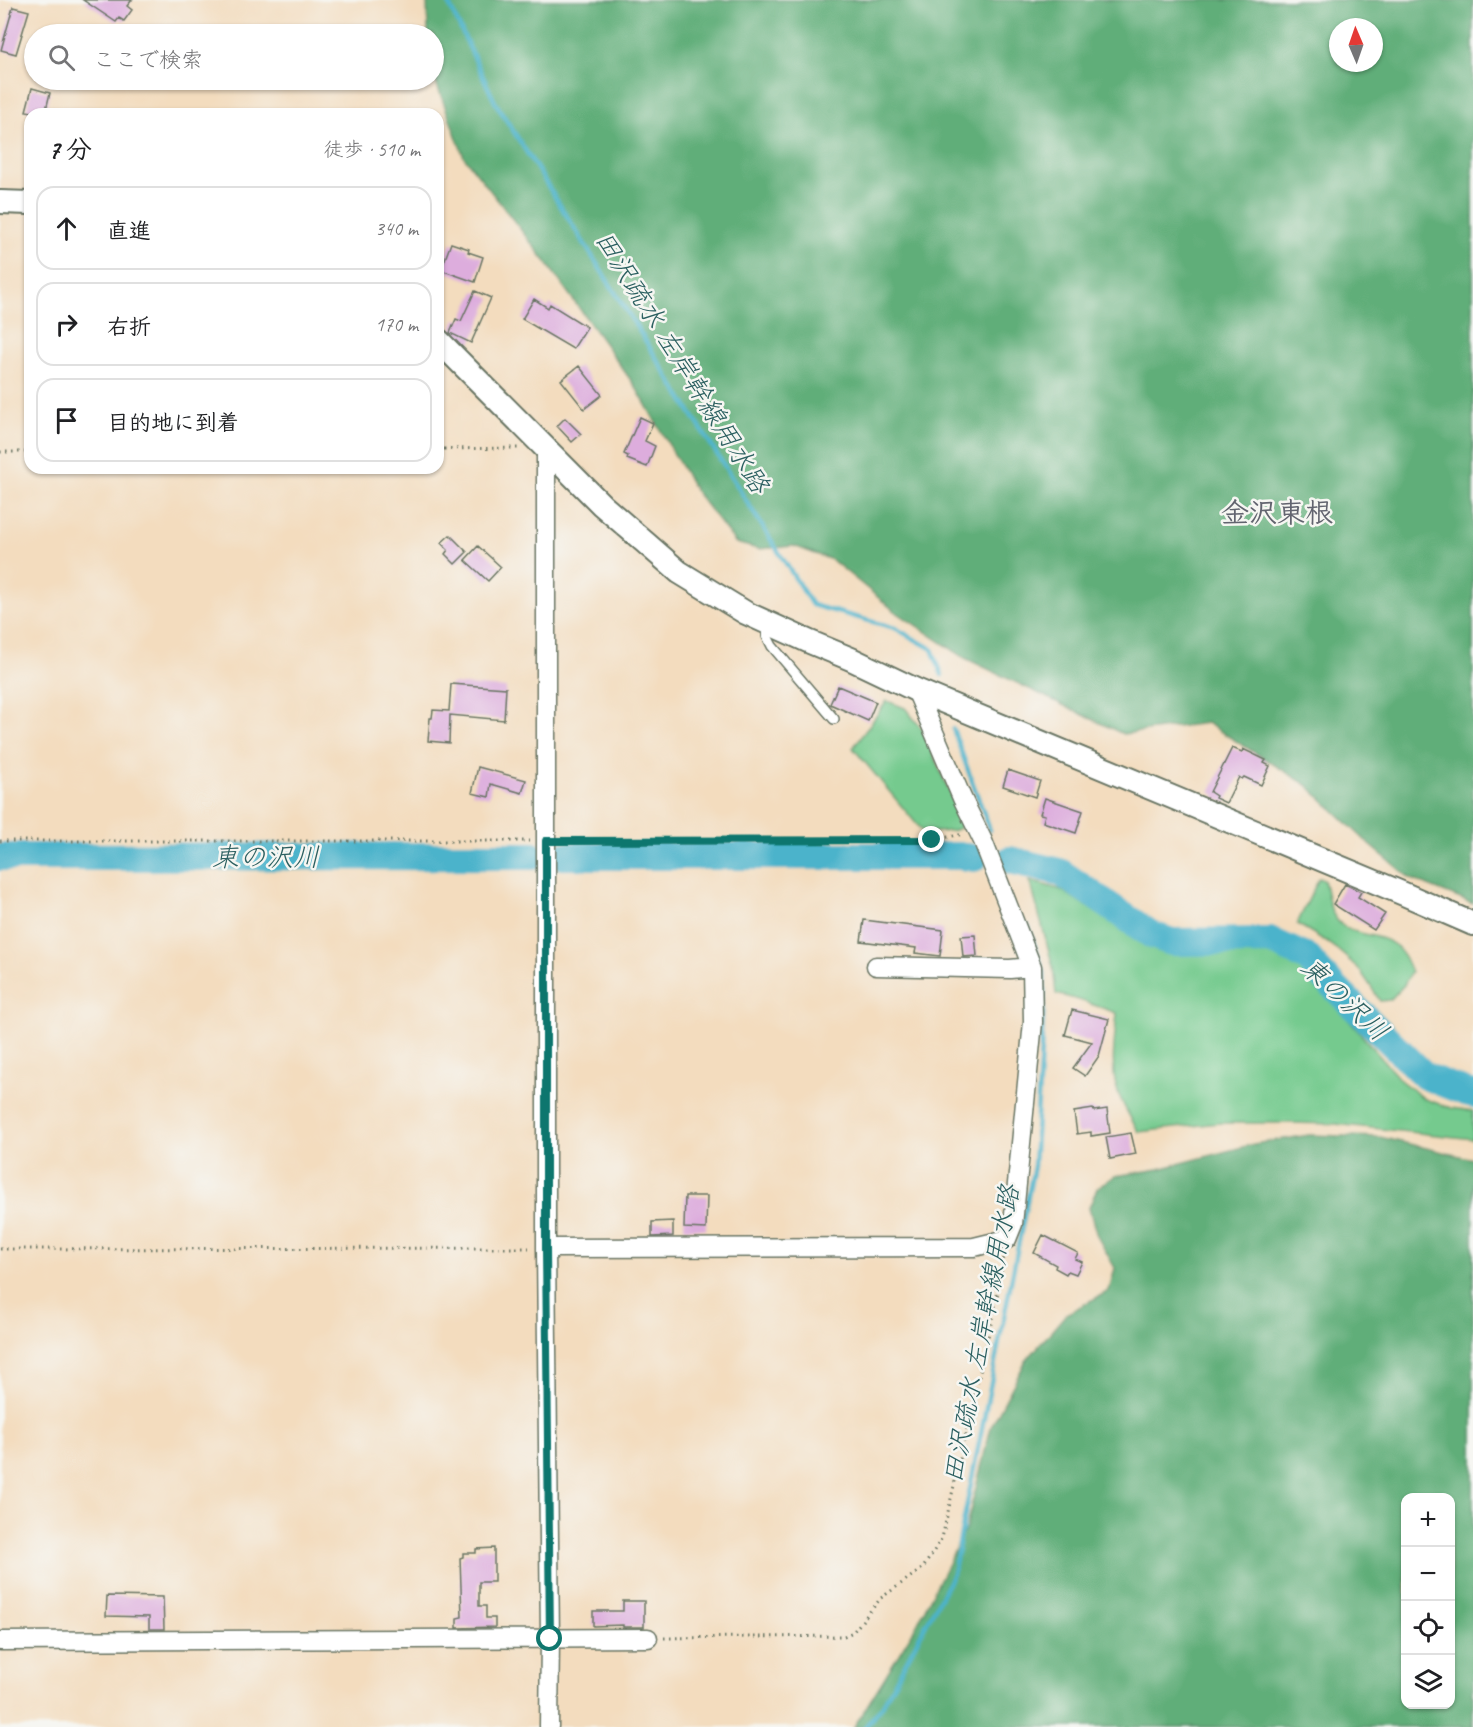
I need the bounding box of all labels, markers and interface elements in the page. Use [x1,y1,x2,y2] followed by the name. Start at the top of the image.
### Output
[1329,18,1383,72] north arrow
[24,24,444,90] search box
[45,41,78,74] icon: search
[93,46,203,74] text: ここで検索
[48,133,92,166] text: 7 分
[324,137,420,162] text: 徒歩 · 510 m
[50,212,83,245] icon: ahead
[375,216,418,241] text: 340 m
[107,217,151,245] text: 直進
[587,224,778,501] water label: 田沢疏水 左岸幹線用水路
[50,308,83,341] icon: right
[375,312,418,337] text: 170 m
[107,313,151,341] text: 右折
[50,404,83,437] icon: arrive
[107,409,239,437] text: 目的地に到着
[1221,495,1333,530] district label: 金沢東根
[918,826,944,852] route end
[212,840,320,874] water label: 東の沢川
[1294,950,1396,1048] water label: 東の沢川
[935,1180,1027,1486] water label: 田沢疏水 左岸幹線用水路
[1401,1493,1455,1709] map controls
[1401,1493,1455,1547] button: +
[1401,1547,1455,1601] button: −
[1401,1601,1455,1655] button: locate
[536,1625,562,1651] route start
[1401,1655,1455,1709] button: layers

